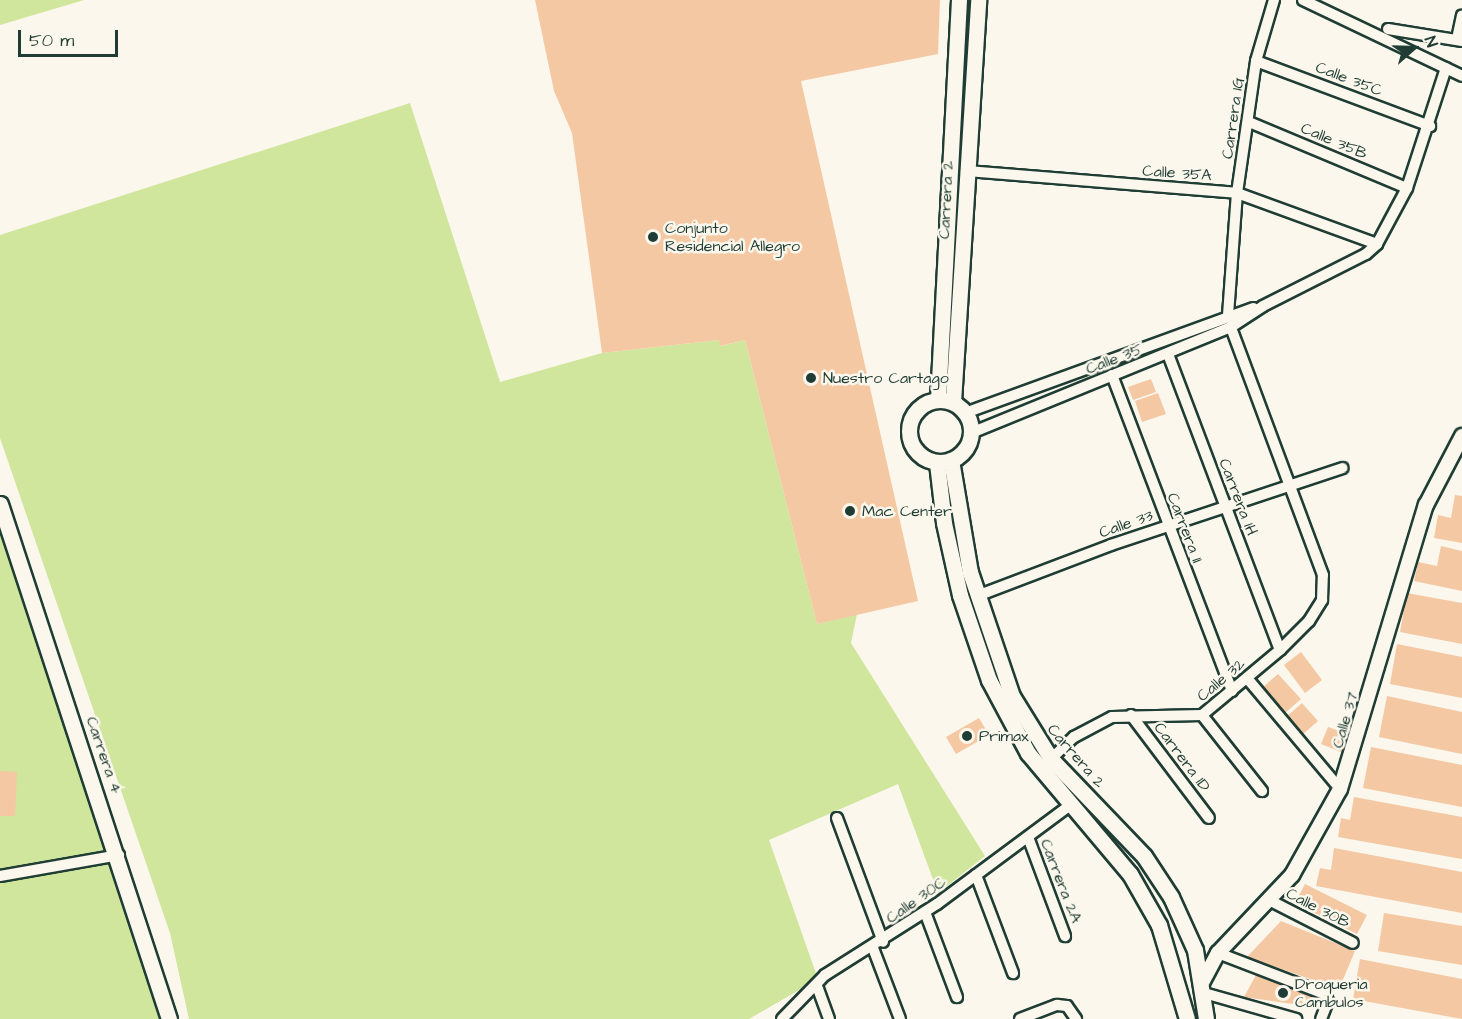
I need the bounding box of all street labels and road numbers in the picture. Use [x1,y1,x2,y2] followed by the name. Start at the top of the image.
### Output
[1313,57,1385,101] street label: Calle 35C
[1218,76,1248,160] street label: Carrera 1G
[1298,118,1370,164] street label: Calle 35B
[934,160,958,240] street label: Carrera 2
[1142,161,1212,185] street label: Calle 35A
[1083,339,1145,379] street label: Calle 35
[1215,456,1261,538] street label: Carrera 1H
[1163,490,1207,566] street label: Carrera 1I
[1096,506,1156,542] street label: Calle 33
[1193,654,1249,706] street label: Calle 32
[1328,690,1362,750] street label: Calle 37
[82,714,126,796] street label: Carrera 4
[1150,719,1214,795] street label: Carrera 1D
[1043,720,1109,792] street label: Carrera 2
[1036,836,1086,926] street label: Carrera 2A
[882,872,950,928] street label: Calle 30C
[1283,884,1353,932] street label: Calle 30B

